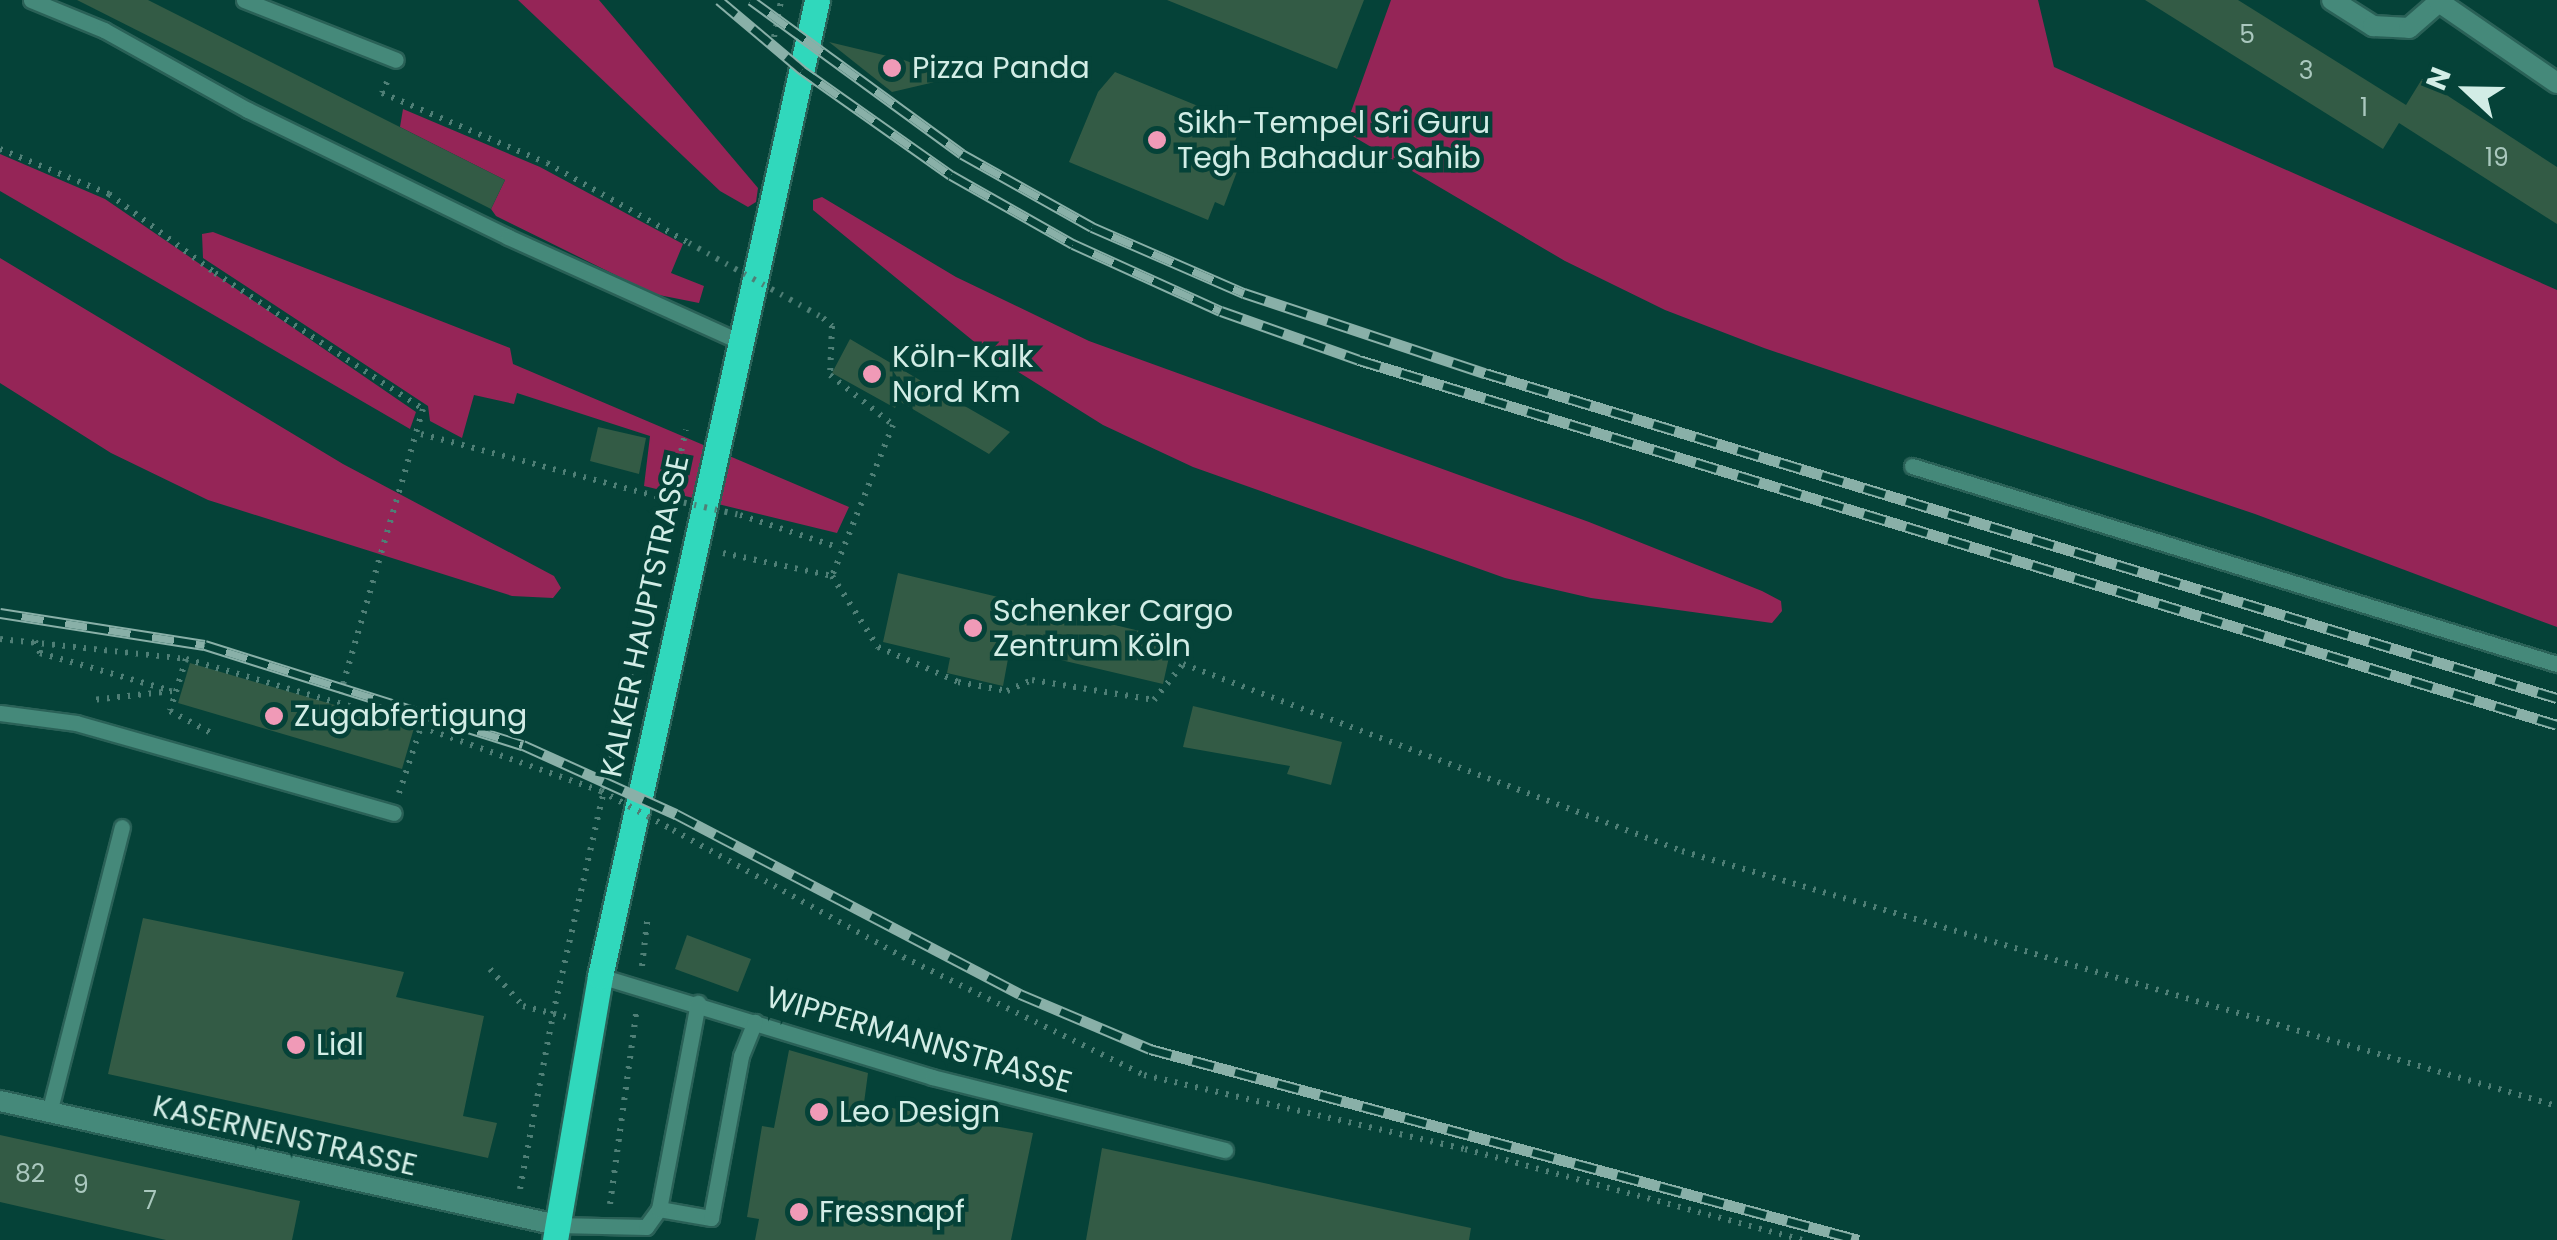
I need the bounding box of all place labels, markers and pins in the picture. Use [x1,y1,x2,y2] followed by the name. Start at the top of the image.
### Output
[912,50,1090,86] place label: Pizza Panda
[881,57,903,79] marker: Pizza Panda
[1177,105,1490,176] place label: Sikh-Tempel Sri Guru Tegh Bahadur Sahib
[1146,129,1168,151] marker: Sikh-Tempel Sri Guru Tegh Bahadur Sahib
[892,339,1033,410] place label: Köln-Kalk Nord Km
[861,363,883,385] marker: Köln-Kalk Nord Km
[993,593,1233,664] place label: Schenker Cargo Zentrum Köln
[962,617,984,639] marker: Schenker Cargo Zentrum Köln
[294,698,527,734] place label: Zugabfertigung
[263,705,285,727] marker: Zugabfertigung
[316,1027,364,1063] place label: Lidl
[285,1034,307,1056] marker: Lidl
[839,1094,1000,1130] place label: Leo Design
[808,1101,830,1123] marker: Leo Design
[819,1194,965,1230] place label: Fressnapf
[788,1201,810,1223] marker: Fressnapf

